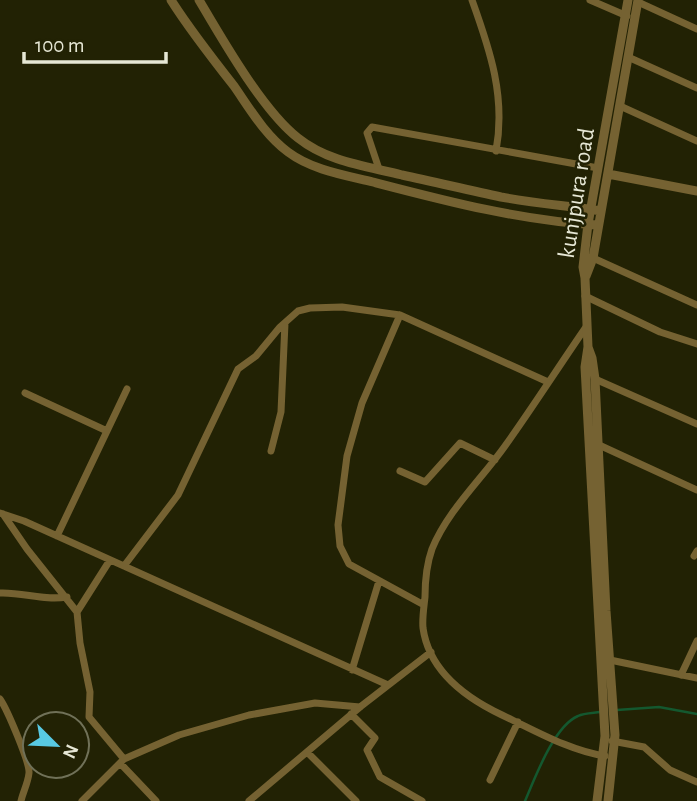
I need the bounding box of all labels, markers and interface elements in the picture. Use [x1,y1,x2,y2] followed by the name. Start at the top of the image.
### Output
[24,21,166,65] scale bar
[35,35,85,56] text: 100 m
[555,126,599,260] street label: kunjpura road
[21,710,91,780] north arrow
[59,741,82,761] text: N

